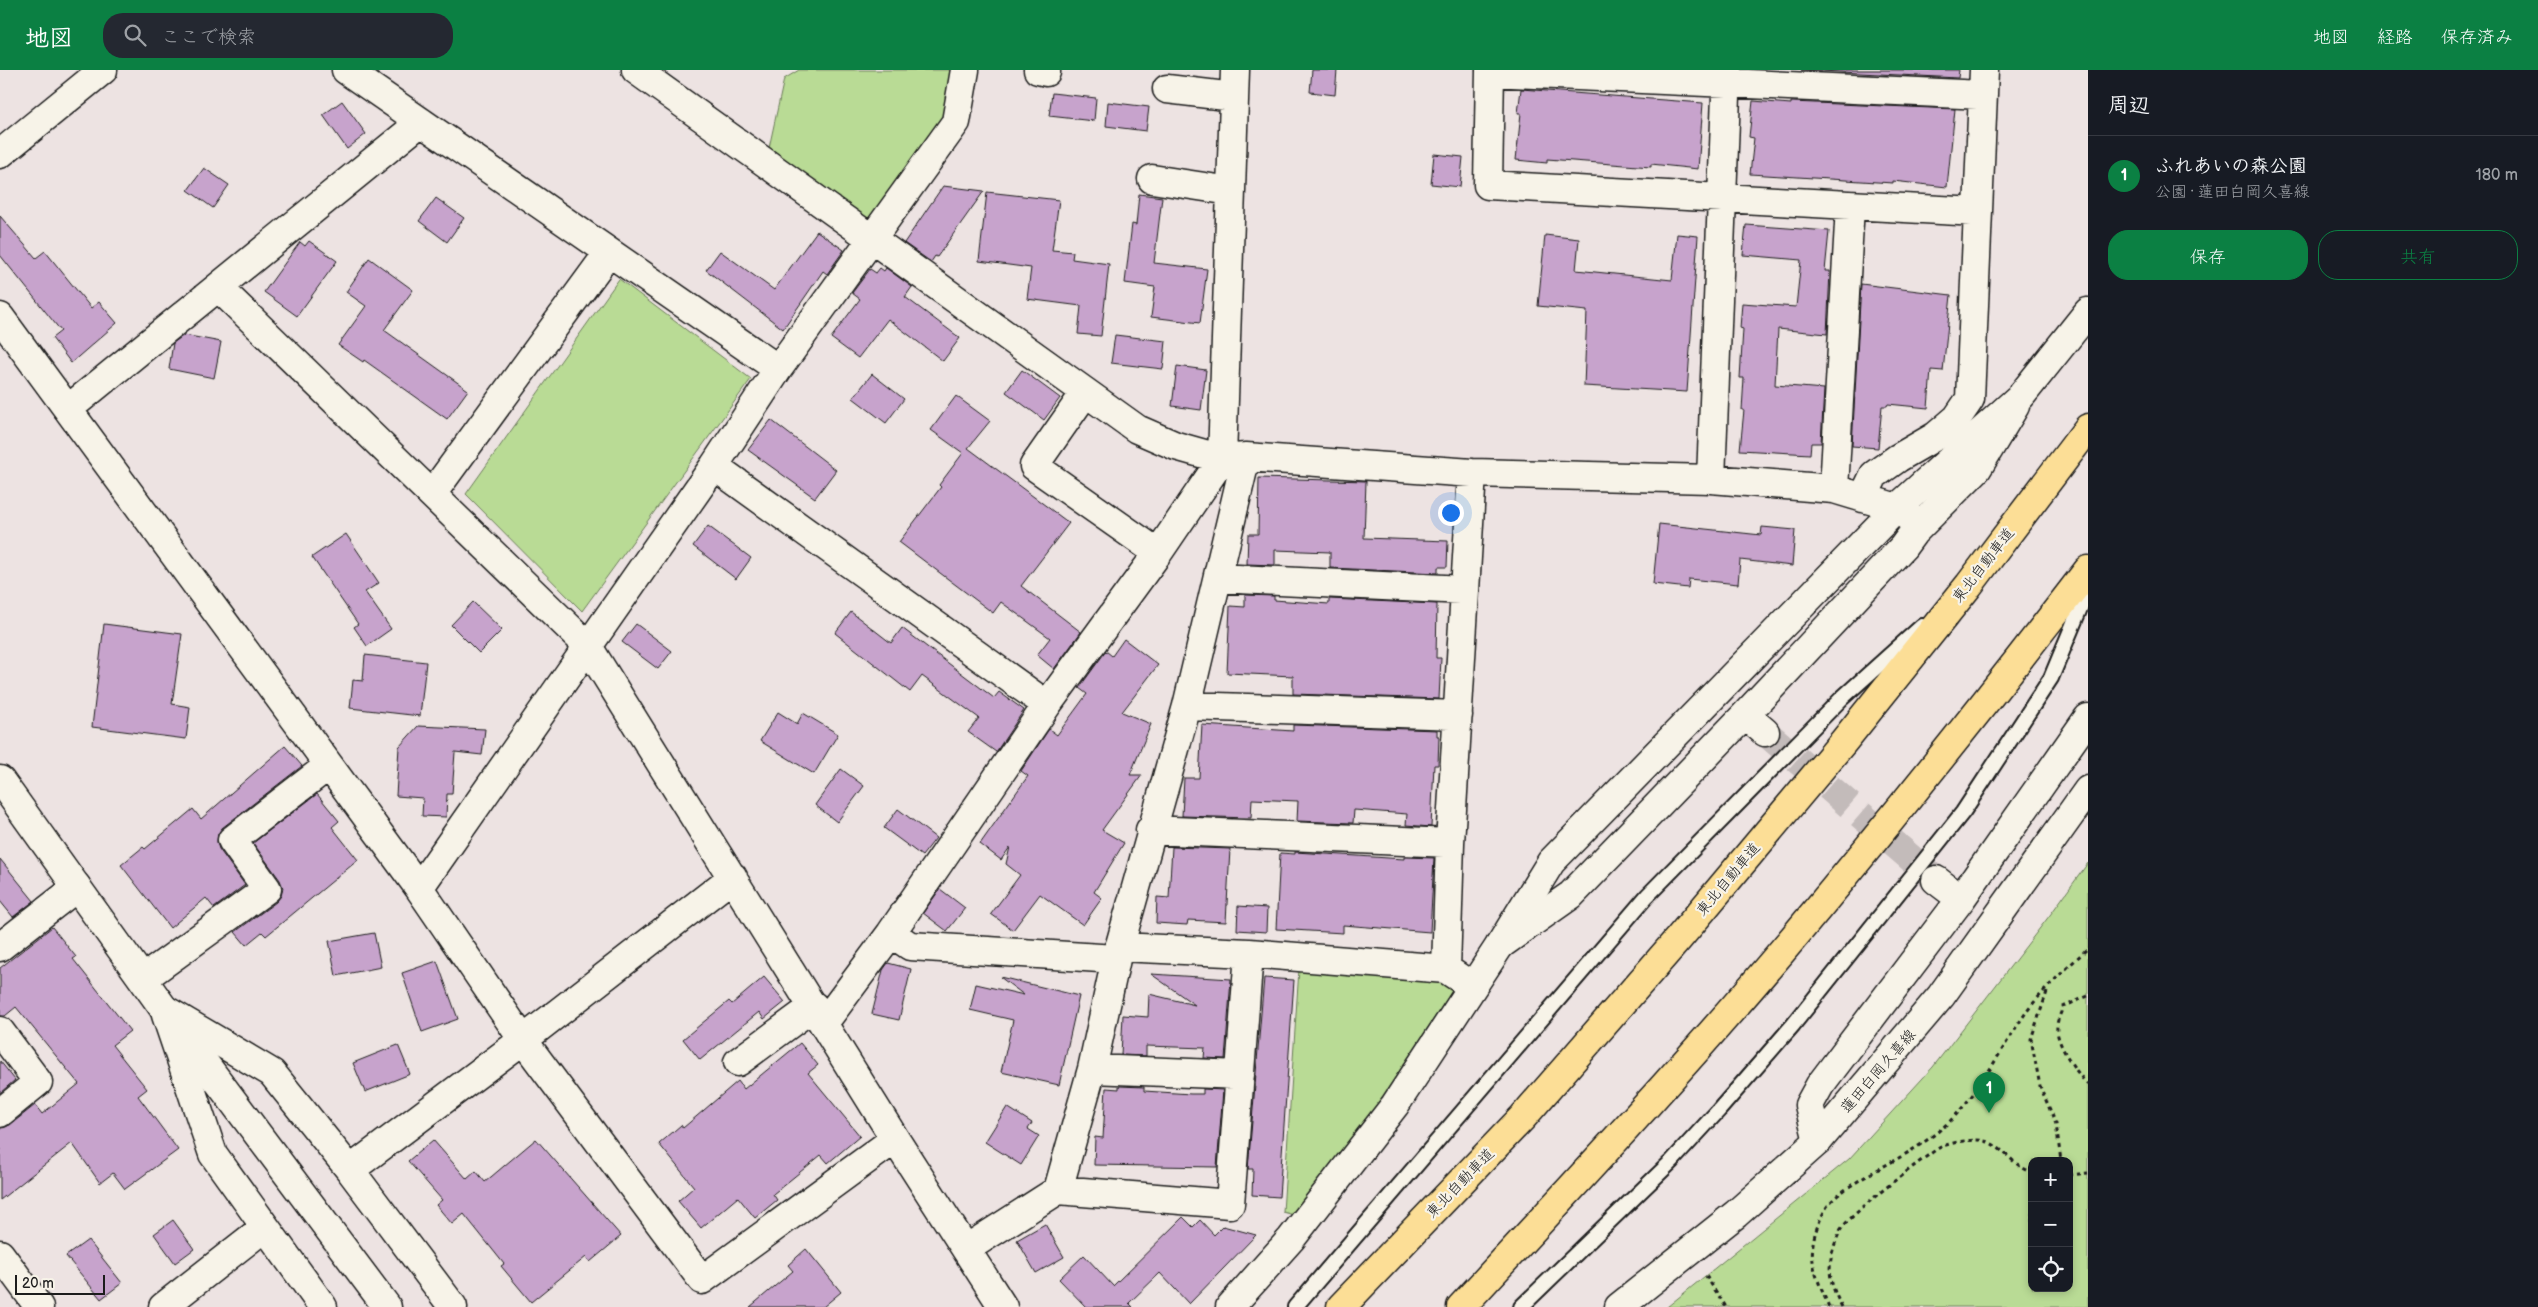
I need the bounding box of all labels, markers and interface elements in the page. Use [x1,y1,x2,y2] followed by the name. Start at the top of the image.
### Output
[103,13,453,58] search box
[121,21,149,49] icon: search
[25,24,73,53] text: 地図
[161,26,256,49] text: ここで検索
[2313,27,2349,48] text: 地図
[2377,27,2413,48] text: 経路
[2441,27,2513,48] text: 保存済み
[2108,93,2150,118] text: 周辺
[2155,155,2307,178] text: ふれあいの森公園
[2121,166,2127,185] text: 1
[2476,166,2518,185] text: 180 m
[2155,183,2309,202] text: 公園 · 蓮田白岡久喜線
[2108,230,2308,280] button: 保存
[2318,230,2518,280] button: 共有
[1438,500,1464,526] your location
[1948,524,2019,607] street label: 東北自動車道
[1692,839,1765,920] street label: 東北自動車道
[1837,1025,1920,1117] street label: 蓮田白岡久喜線
[1973,1072,2005,1113] pin: 1
[1422,1144,1498,1222] street label: 東北自動車道
[2028,1157,2073,1292] map controls
[2028,1157,2073,1202] button: +
[2028,1202,2073,1247] button: −
[2028,1247,2073,1292] button: locate
[15,1272,105,1295] scale bar
[22,1275,54,1292] text: 20 m

